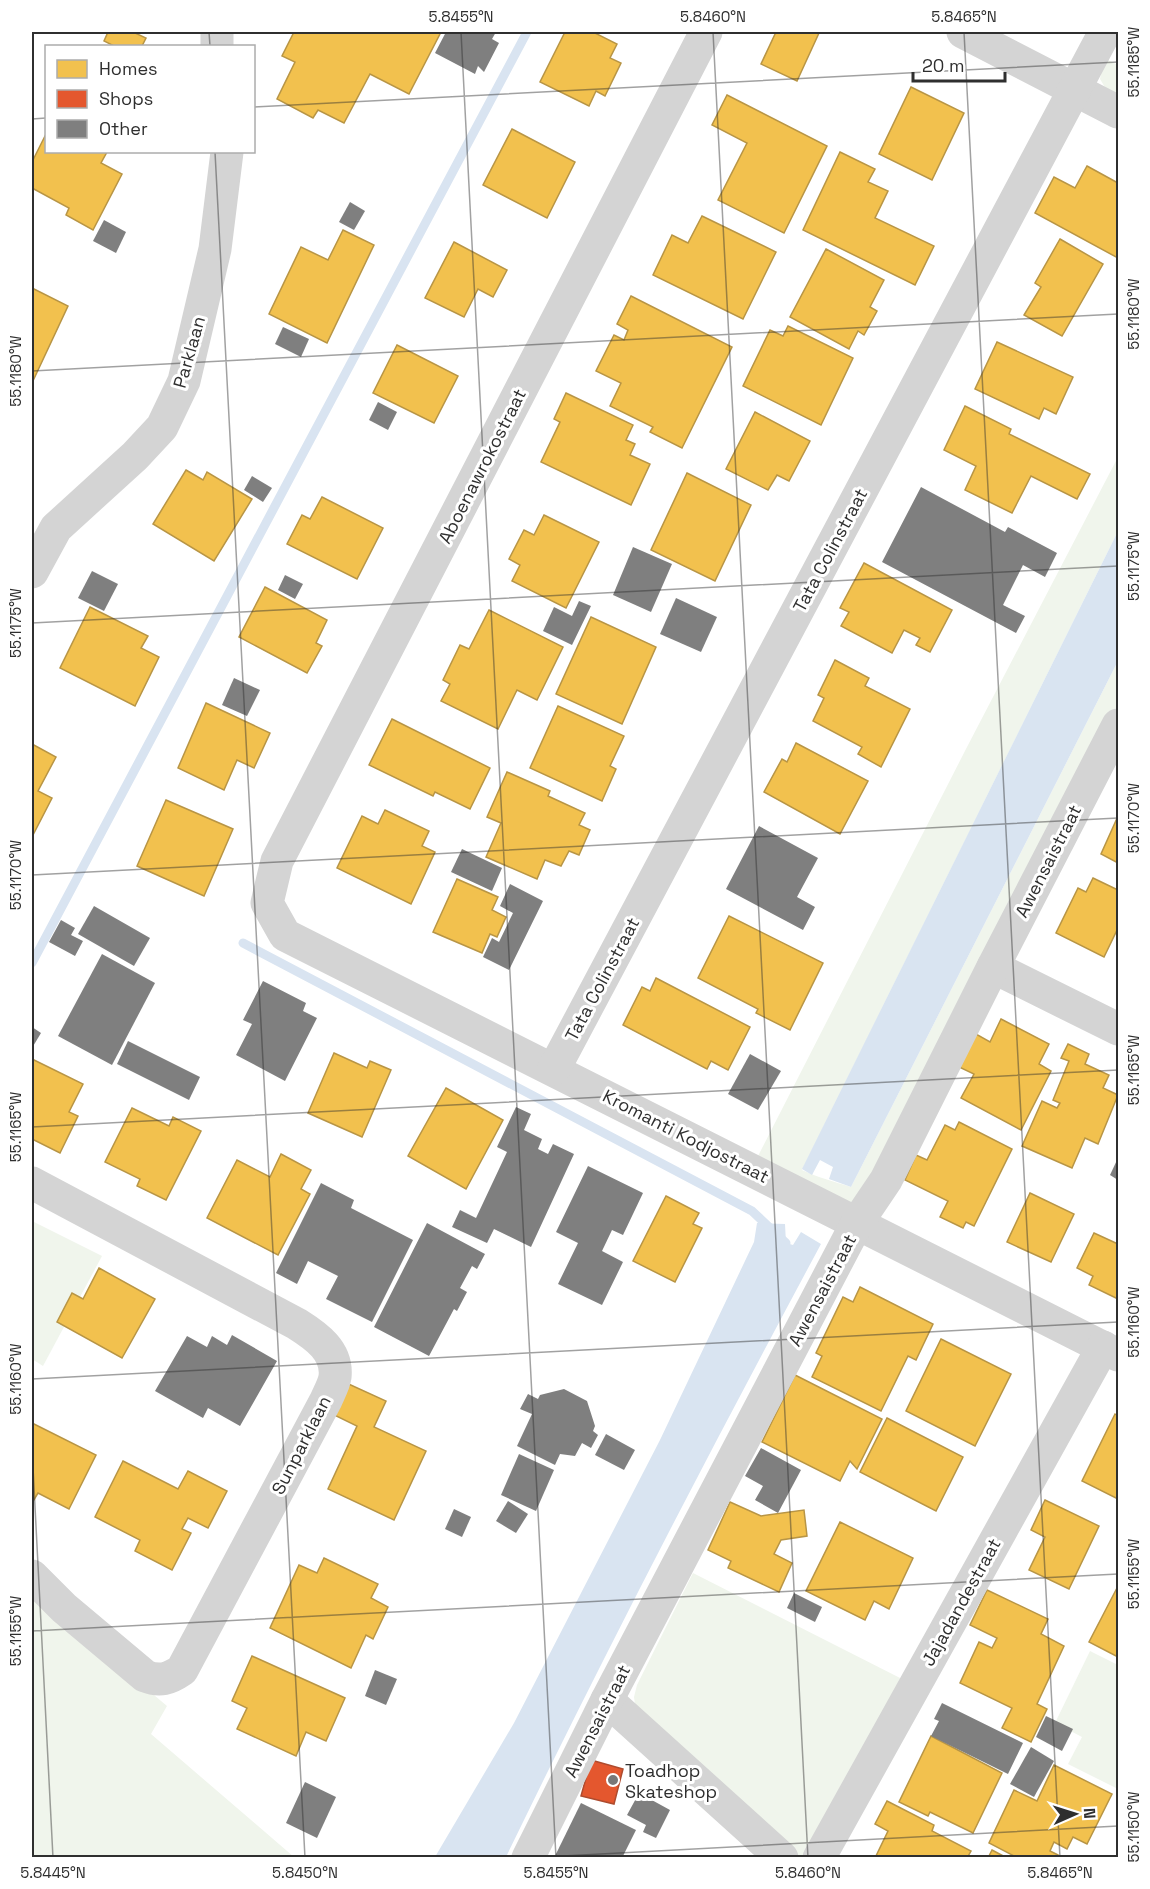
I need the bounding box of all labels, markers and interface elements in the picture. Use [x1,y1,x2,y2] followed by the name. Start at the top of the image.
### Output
[428,7,494,26] text: 5.8455°N
[680,7,746,26] text: 5.8460°N
[931,7,997,26] text: 5.8465°N
[1124,27,1143,97] text: 55.1185°W
[45,45,255,153] legend
[913,45,1004,83] scale bar
[922,54,965,77] text: 20 m
[99,57,158,80] text: Homes
[99,87,153,110] text: Shops
[99,117,148,140] text: Other
[1124,278,1143,350] text: 55.1180°W
[168,313,210,391] street label: Parklaan
[6,335,25,407] text: 55.1180°W
[433,385,531,547] street label: Aboenawrokostraat
[788,484,872,616] street label: Tata Colinstraat
[1124,531,1143,601] text: 55.1175°W
[6,588,25,658] text: 55.1175°W
[1124,783,1143,853] text: 55.1170°W
[1010,801,1086,921] street label: Awensaistraat
[6,840,25,910] text: 55.1170°W
[560,913,644,1045] street label: Tata Colinstraat
[1124,1035,1143,1105] text: 55.1165°W
[599,1084,773,1188] street label: Kromanti Kodjostraat
[6,1092,25,1162] text: 55.1165°W
[783,1230,861,1350] street label: Awensaistraat
[1124,1286,1143,1358] text: 55.1160°W
[6,1343,25,1415] text: 55.1160°W
[266,1392,336,1498] street label: Sunparklaan
[916,1534,1006,1670] street label: Jajadandestraat
[1124,1539,1143,1609] text: 55.1155°W
[6,1596,25,1666] text: 55.1155°W
[559,1661,635,1781] street label: Awensaistraat
[625,1759,717,1803] place label: Toadhop Skateshop
[606,1773,620,1787] marker: Toadhop Skateshop
[1045,1784,1105,1844] north arrow
[1124,1791,1143,1863] text: 55.1150°W
[1079,1807,1100,1819] text: N
[20,1863,86,1882] text: 5.8445°N
[272,1863,338,1882] text: 5.8450°N
[523,1863,589,1882] text: 5.8455°N
[775,1863,841,1882] text: 5.8460°N
[1027,1863,1093,1882] text: 5.8465°N

